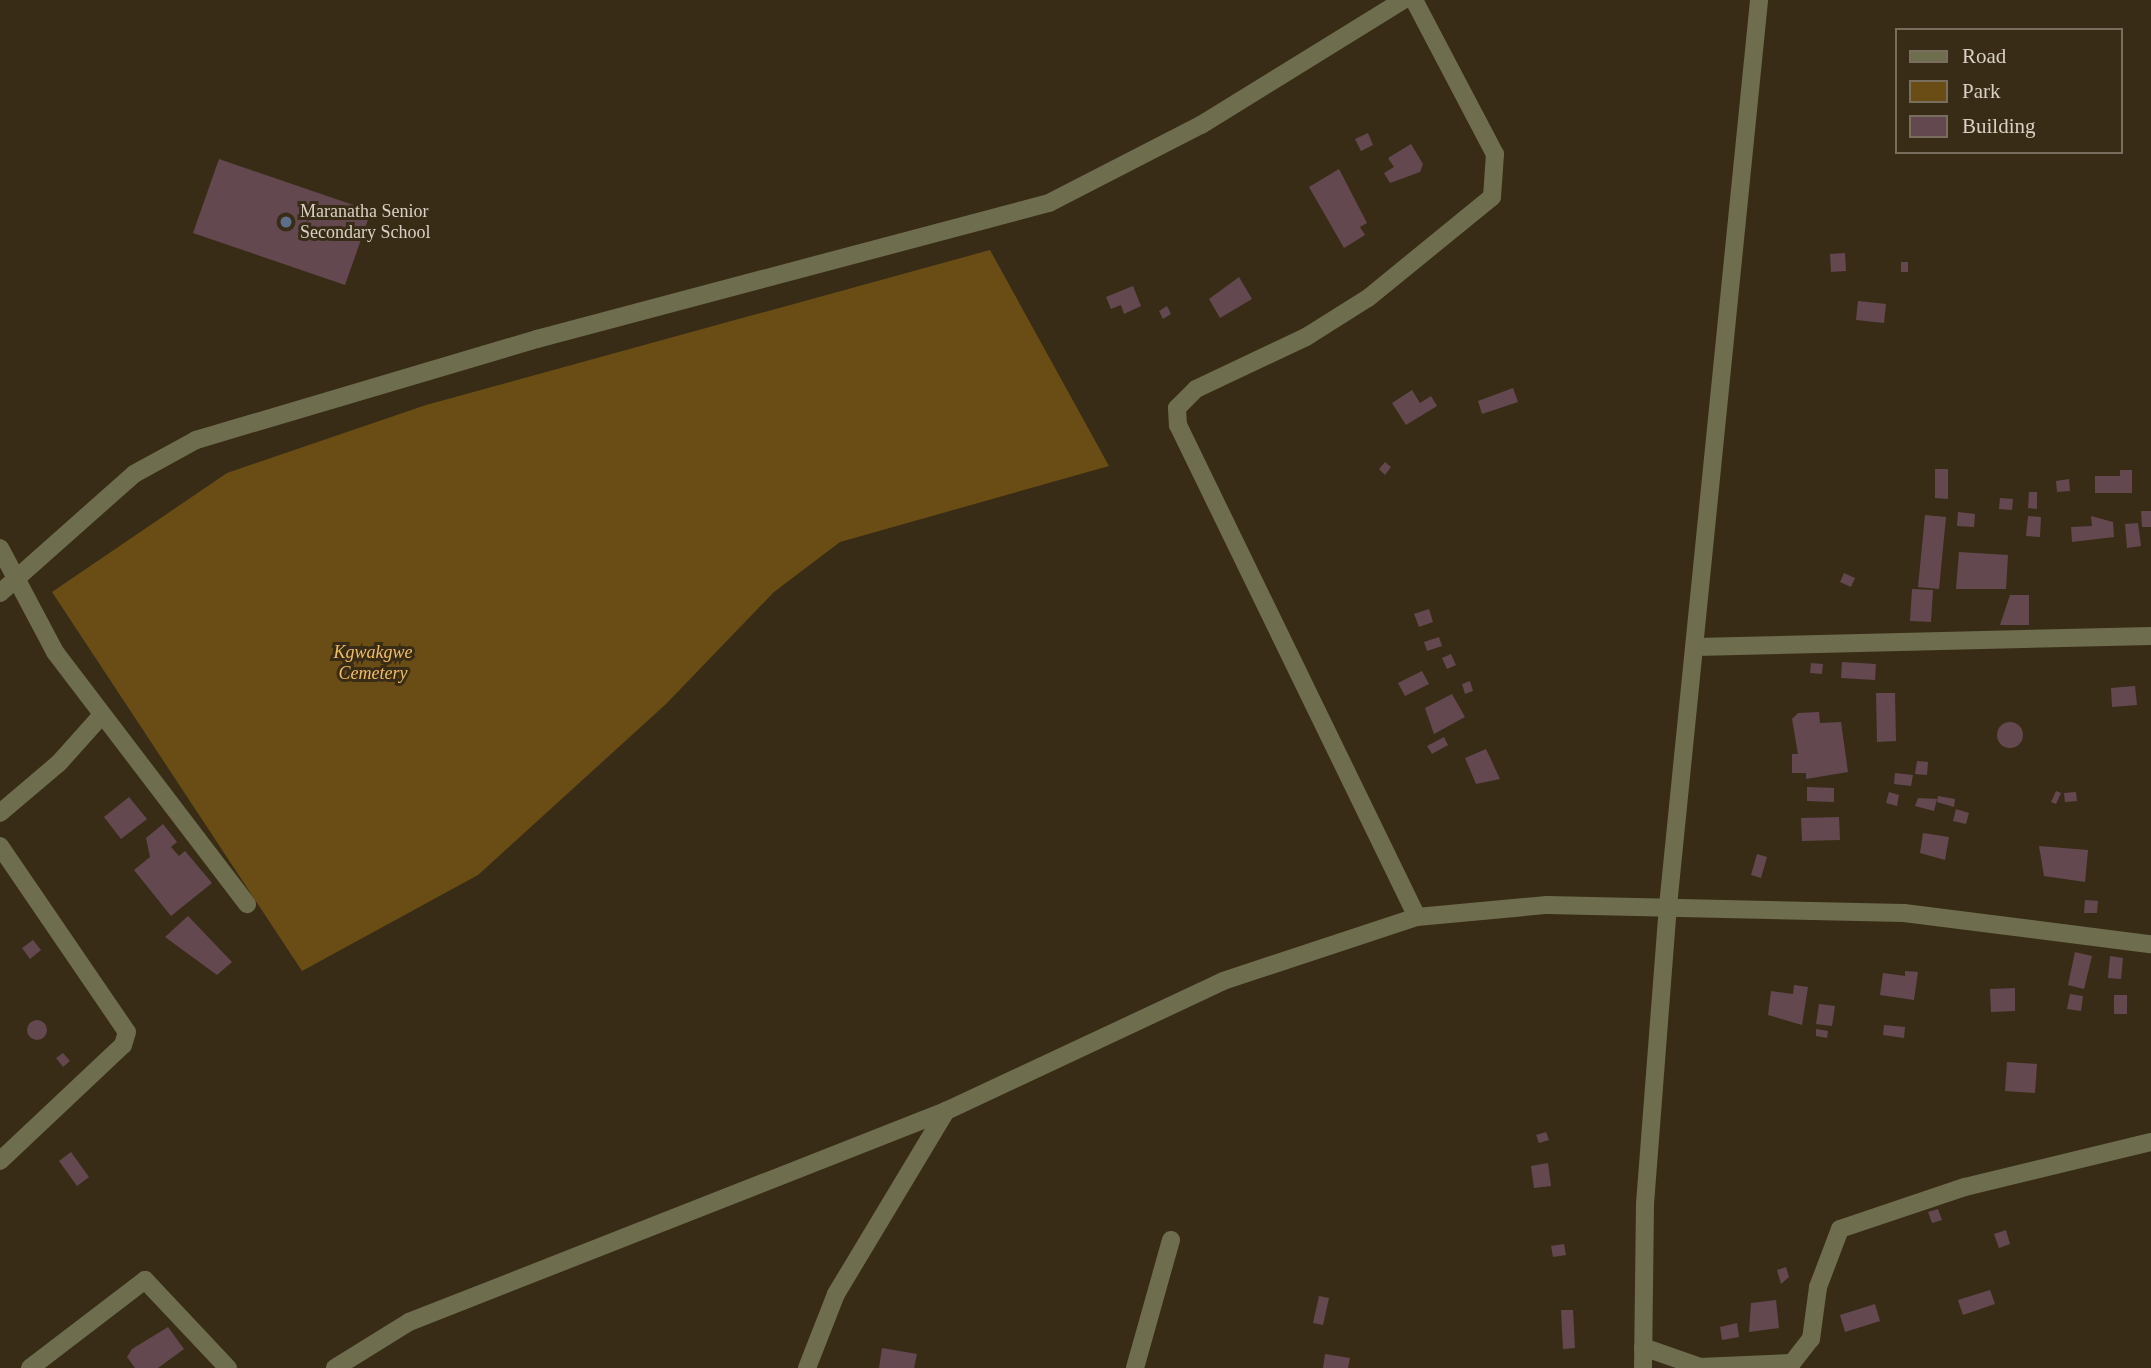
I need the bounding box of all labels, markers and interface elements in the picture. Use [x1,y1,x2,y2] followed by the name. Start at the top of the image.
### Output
[1896,28,2123,154] legend
[1962,44,2006,68] text: Road
[1962,79,2001,103] text: Park
[1962,114,2036,138] text: Building
[300,201,430,244] place label: Maranatha Senior Secondary School
[278,214,294,230] marker: Maranatha Senior Secondary School
[334,642,412,684] park label: Kgwakgwe Cemetery

